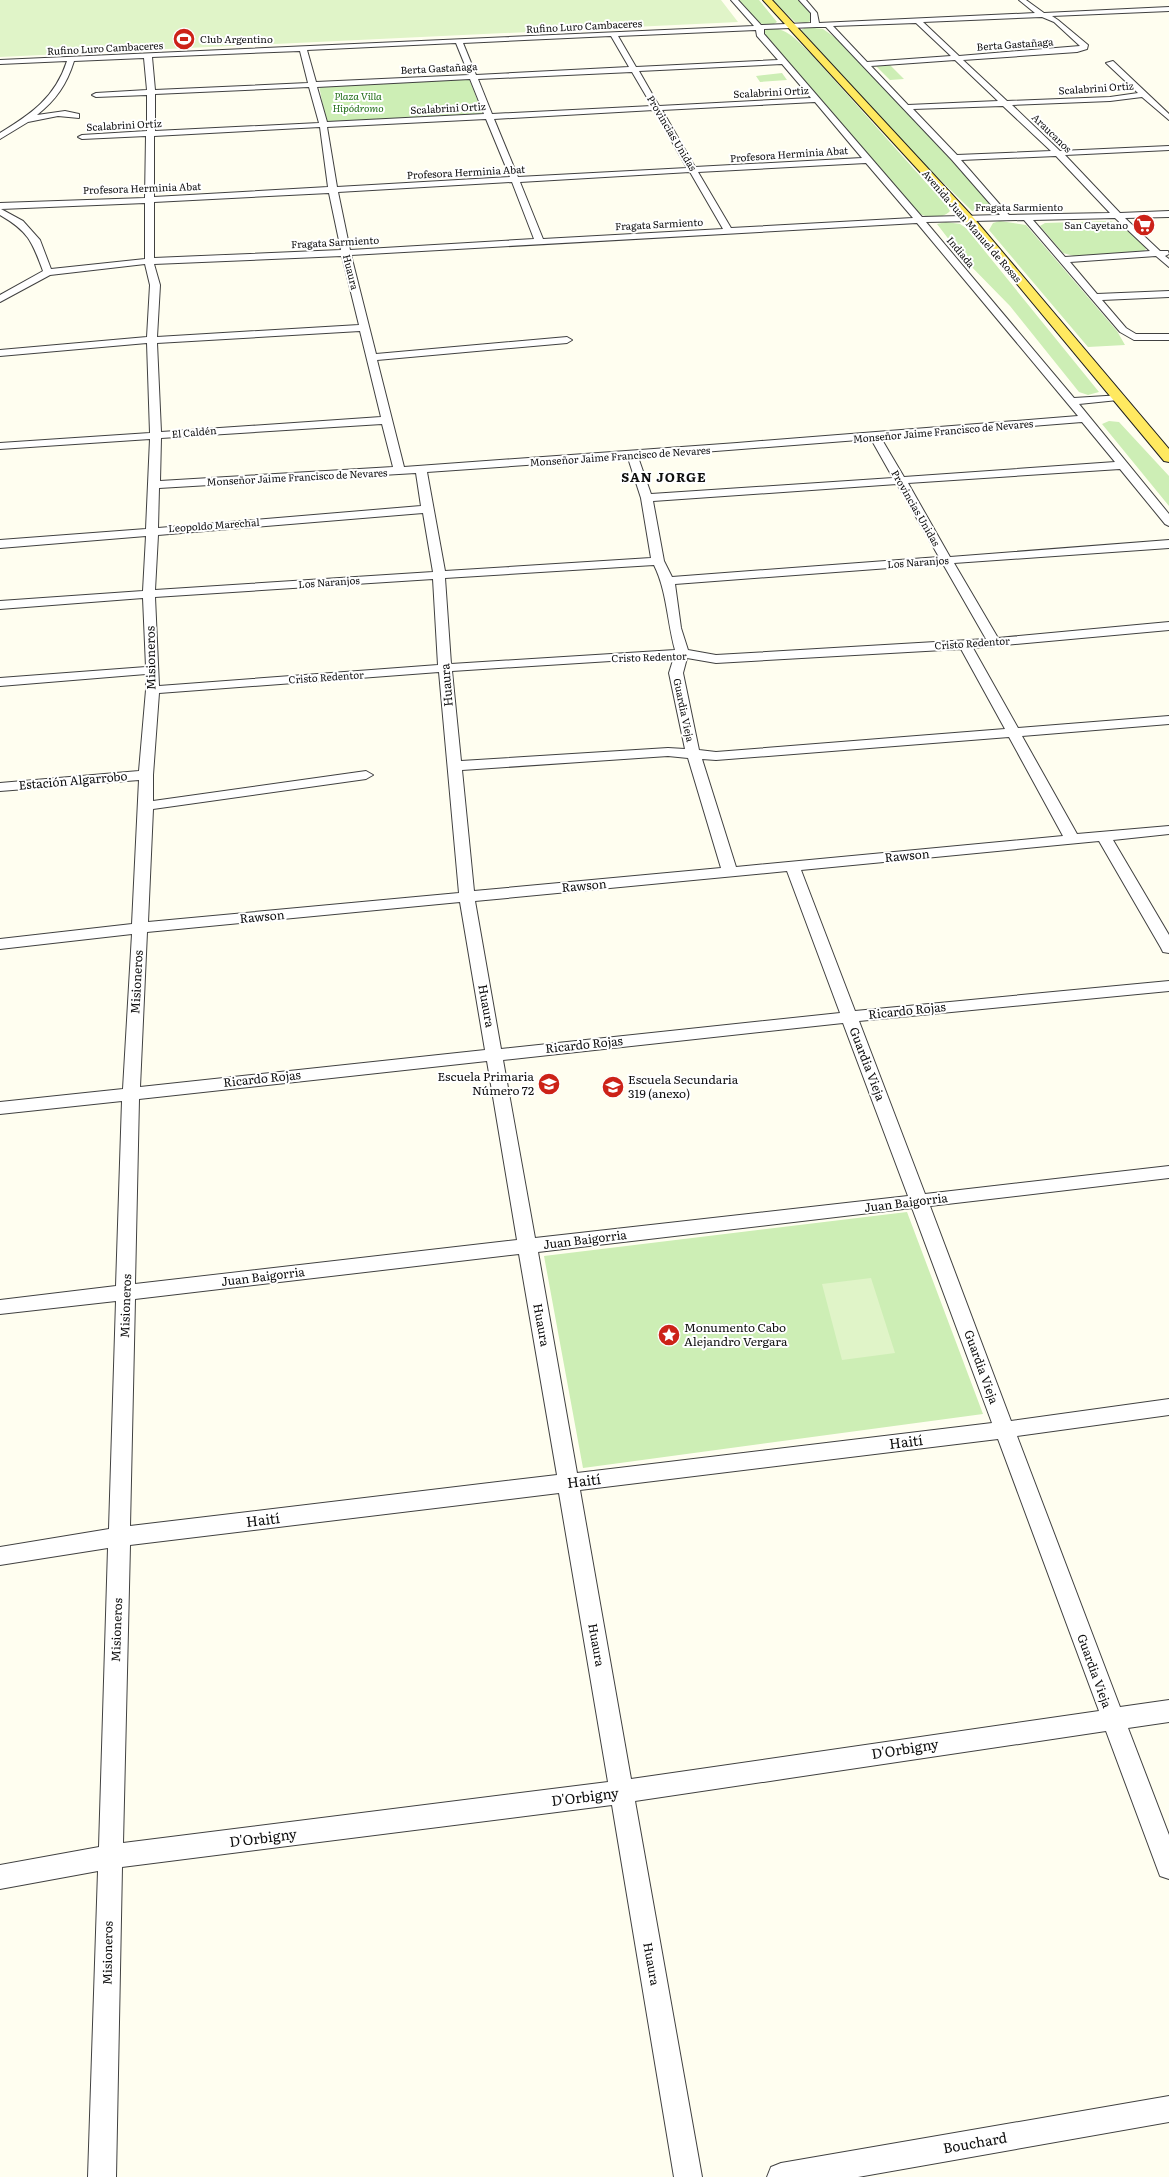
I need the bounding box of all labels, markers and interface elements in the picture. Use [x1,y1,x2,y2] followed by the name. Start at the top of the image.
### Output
[526,15,643,36] street label: Rufino Luro Cambaceres
[171,26,197,52] sports icon: Club Argentino
[200,31,273,46] place label: Club Argentino
[976,33,1055,54] street label: Berta Gastañaga
[47,37,164,58] street label: Rufino Luro Cambaceres
[400,58,478,77] street label: Berta Gastañaga
[1058,77,1134,98] street label: Scalabrini Ortiz
[733,82,809,101] street label: Scalabrini Ortiz
[332,88,384,115] park label: Plaza Villa Hipódromo
[644,92,701,174] street label: Provincias Unidas
[410,98,486,117] street label: Scalabrini Ortiz
[1029,110,1076,156] street label: Araucanos
[86,115,162,134] street label: Scalabrini Ortiz
[729,142,849,165] street label: Profesora Herminia Abat
[406,161,526,182] street label: Profesora Herminia Abat
[919,166,1026,286] street label: Avenida Juan Manuel de Rosas
[82,178,201,197] street label: Profesora Herminia Abat
[975,199,1063,214] street label: Fragata Sarmiento
[1131,212,1157,238] supermarket icon: San Cayetano
[615,214,704,233] street label: Fragata Sarmiento
[1064,217,1128,232] place label: San Cayetano
[291,232,380,251] street label: Fragata Sarmiento
[944,233,979,271] street label: Indiada
[340,253,363,292] street label: Huaura
[852,415,1034,446] street label: Monseñor Jaime Francisco de Nevares
[171,422,217,441] street label: El Caldén
[529,442,711,469] street label: Monseñor Jaime Francisco de Nevares
[206,464,388,489] street label: Monseñor Jaime Francisco de Nevares
[621,467,707,486] district label: SAN JORGE
[888,467,945,549] street label: Provincias Unidas
[168,514,261,535] street label: Leopoldo Marechal
[887,552,950,571] street label: Los Naranjos
[298,572,361,591] street label: Los Naranjos
[140,625,160,690] street label: Misioneros
[934,632,1010,653] street label: Cristo Redentor
[611,648,687,665] street label: Cristo Redentor
[435,662,457,707] street label: Huaura
[288,666,364,687] street label: Cristo Redentor
[670,677,699,744] street label: Guardia Vieja
[18,766,128,794] street label: Estación Algarrobo
[884,844,930,866] street label: Rawson
[561,874,607,896] street label: Rawson
[239,905,285,927] street label: Rawson
[125,949,147,1014] street label: Misioneros
[474,983,500,1029] street label: Huaura
[867,997,947,1023] street label: Ricardo Rojas
[846,1024,890,1104] street label: Guardia Vieja
[544,1031,624,1057] street label: Ricardo Rojas
[222,1065,302,1091] street label: Ricardo Rojas
[437,1067,535,1099] place label: Escuela Primaria Número 72
[628,1070,739,1102] place label: Escuela Secundaria 319 (anexo)
[536,1071,562,1097] school or university icon: Escuela Primaria Número 72
[600,1074,626,1100] school or university icon: Escuela Secundaria 319 (anexo)
[863,1188,949,1216] street label: Juan Baigorria
[542,1225,628,1253] street label: Juan Baigorria
[220,1262,306,1290] street label: Juan Baigorria
[115,1273,135,1338] street label: Misioneros
[529,1302,555,1348] street label: Huaura
[684,1318,788,1350] place label: Monumento Cabo Alejandro Vergara
[656,1322,682,1348] place icon: Monumento Cabo Alejandro Vergara
[960,1327,1004,1407] street label: Guardia Vieja
[888,1429,924,1453] street label: Haití
[566,1468,602,1492] street label: Haití
[245,1507,281,1531] street label: Haití
[106,1597,126,1662] street label: Misioneros
[584,1622,610,1668] street label: Huaura
[1073,1631,1117,1711] street label: Guardia Vieja
[870,1733,941,1763] street label: D'Orbigny
[550,1782,621,1810] street label: D'Orbigny
[228,1823,299,1851] street label: D'Orbigny
[97,1920,117,1985] street label: Misioneros
[639,1941,665,1987] street label: Huaura
[941,2126,1009,2157] street label: Bouchard

